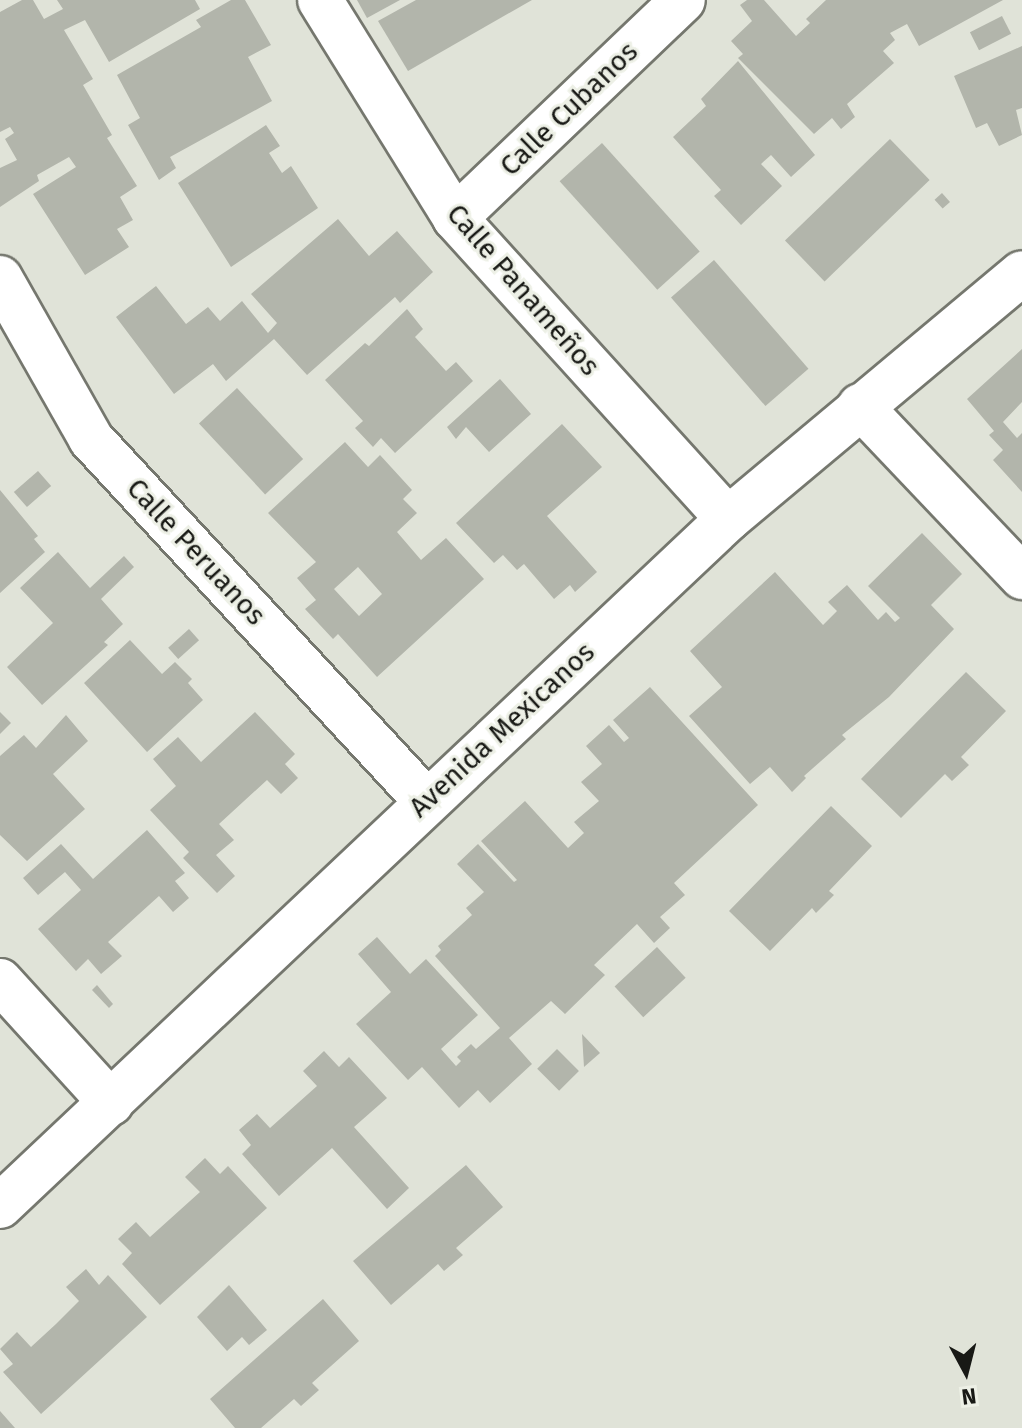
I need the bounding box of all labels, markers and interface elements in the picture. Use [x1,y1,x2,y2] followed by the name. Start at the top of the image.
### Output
[493,35,645,183] street label: Calle Cubanos
[439,197,607,383] street label: Calle Panameños
[120,472,272,632] street label: Calle Peruanos
[402,635,602,825] street label: Avenida Mexicanos
[926,1332,1006,1412] north arrow
[960,1382,978,1411] text: N

